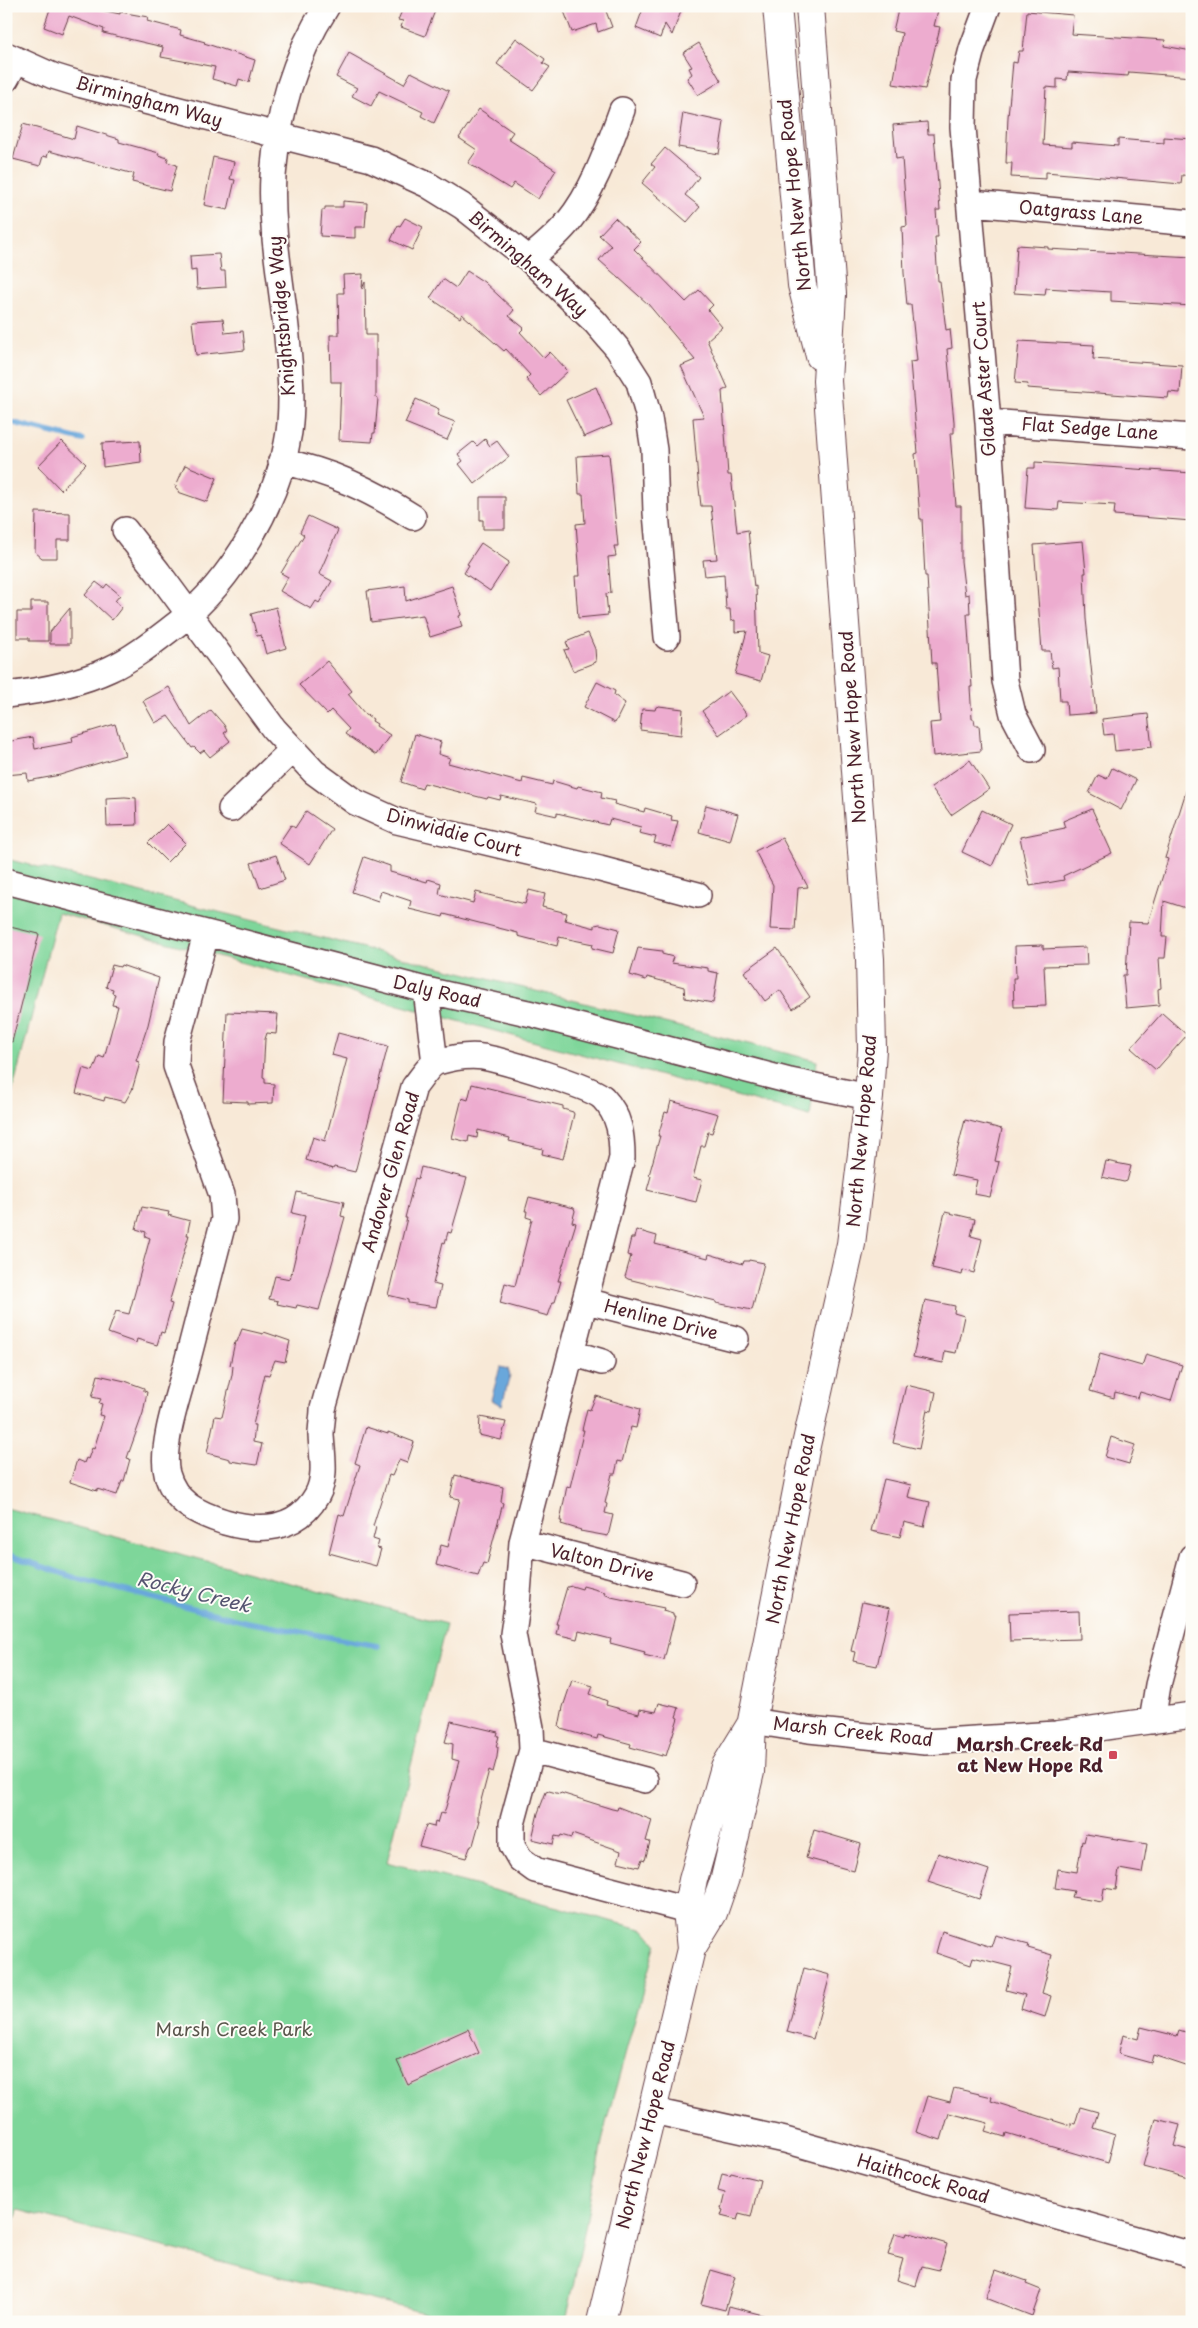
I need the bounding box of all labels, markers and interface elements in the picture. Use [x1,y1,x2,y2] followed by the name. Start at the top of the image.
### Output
[73,68,226,133] street label: Birmingham Way
[770,98,817,293] street label: North New Hope Road
[1018,193,1144,230] street label: Oatgrass Lane
[463,203,595,323] street label: Birmingham Way
[260,235,301,397] street label: Knightsbridge Way
[964,300,1001,458] street label: Glade Aster Court
[1021,409,1160,446] street label: Flat Sedge Lane
[831,630,872,824] street label: North New Hope Road
[384,801,525,863] street label: Dinwiddie Court
[391,967,484,1014] street label: Daly Road
[839,1033,882,1228] street label: North New Hope Road
[354,1088,425,1255] street label: Andover Glen Road
[602,1291,721,1346] street label: Henline Drive
[758,1431,821,1626] street label: North New Hope Road
[547,1536,657,1588] street label: Valton Drive
[135,1563,255,1619] water label: Rocky Creek
[772,1709,934,1752] street label: Marsh Creek Road
[956,1730,1103,1778] place label: Marsh Creek Rd at New Hope Rd
[1107,1749,1119,1761] marker: Marsh Creek Rd at New Hope Rd
[156,2015,312,2042] park label: Marsh Creek Park
[608,2038,681,2232] street label: North New Hope Road
[854,2146,993,2209] street label: Haithcock Road

